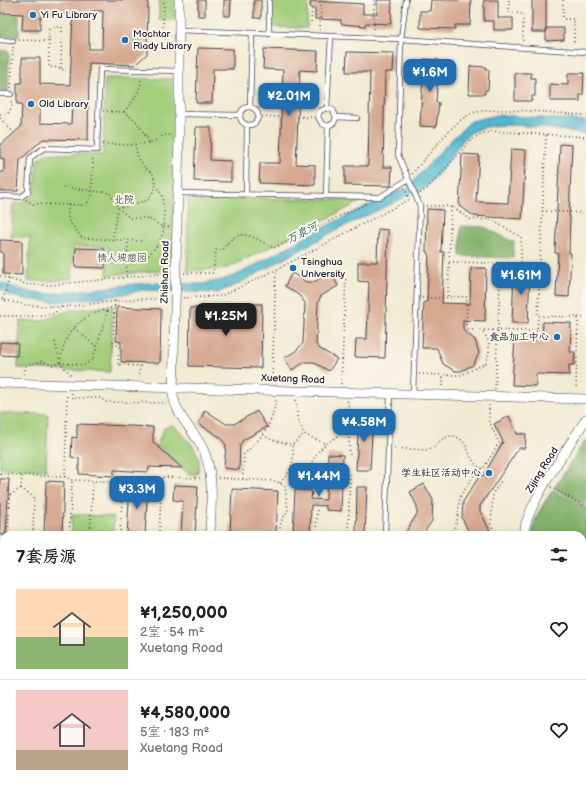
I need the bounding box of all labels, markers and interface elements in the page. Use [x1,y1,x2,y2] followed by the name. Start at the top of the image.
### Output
[40,9,97,21] place label: Yi Fu Library
[28,10,38,20] marker: Yi Fu Library
[133,28,192,52] place label: Mochtar Riady Library
[120,35,130,45] marker: Mochtar Riady Library
[402,59,458,93] pin: ¥1.6M
[412,64,448,80] text: ¥1.6M
[256,83,322,117] pin: ¥2.01M
[267,88,311,104] text: ¥2.01M
[39,98,89,110] place label: Old Library
[26,99,36,109] marker: Old Library
[114,194,134,206] park label: 北院
[284,219,321,246] water label: 万泉河
[158,240,172,304] street label: Zhishan Road
[97,252,147,264] park label: 情人坡憩园
[301,256,346,280] place label: Tsinghua University
[488,262,554,296] pin: ¥1.61M
[288,263,298,273] marker: Tsinghua University
[501,267,541,283] text: ¥1.61M
[193,303,259,337] pin: ¥1.25M
[205,308,247,324] text: ¥1.25M
[489,331,549,343] place label: 食品加工中心
[552,332,562,342] marker: 食品加工中心
[260,372,325,386] street label: Xuetang Road
[331,409,397,443] pin: ¥4.58M
[341,414,387,430] text: ¥4.58M
[523,445,561,496] street label: Zijing Road
[286,463,352,497] pin: ¥1.44M
[401,467,481,479] place label: 学生社区活动中心
[298,468,340,484] text: ¥1.44M
[484,468,494,478] marker: 学生社区活动中心
[109,476,165,510] pin: ¥3.3M
[118,481,156,497] text: ¥3.3M
[548,544,570,566] icon: filters
[16,547,76,567] text: 7套房源
[140,603,228,623] text: ¥1,250,000
[48,605,96,653] icon: home
[548,618,570,640] icon: heart
[140,624,204,640] text: 2室 · 54 m²
[140,640,223,656] text: Xuetang Road
[140,703,230,723] text: ¥4,580,000
[48,706,96,754] icon: home
[548,719,570,741] icon: heart
[140,724,209,740] text: 5室 · 183 m²
[140,740,223,756] text: Xuetang Road

